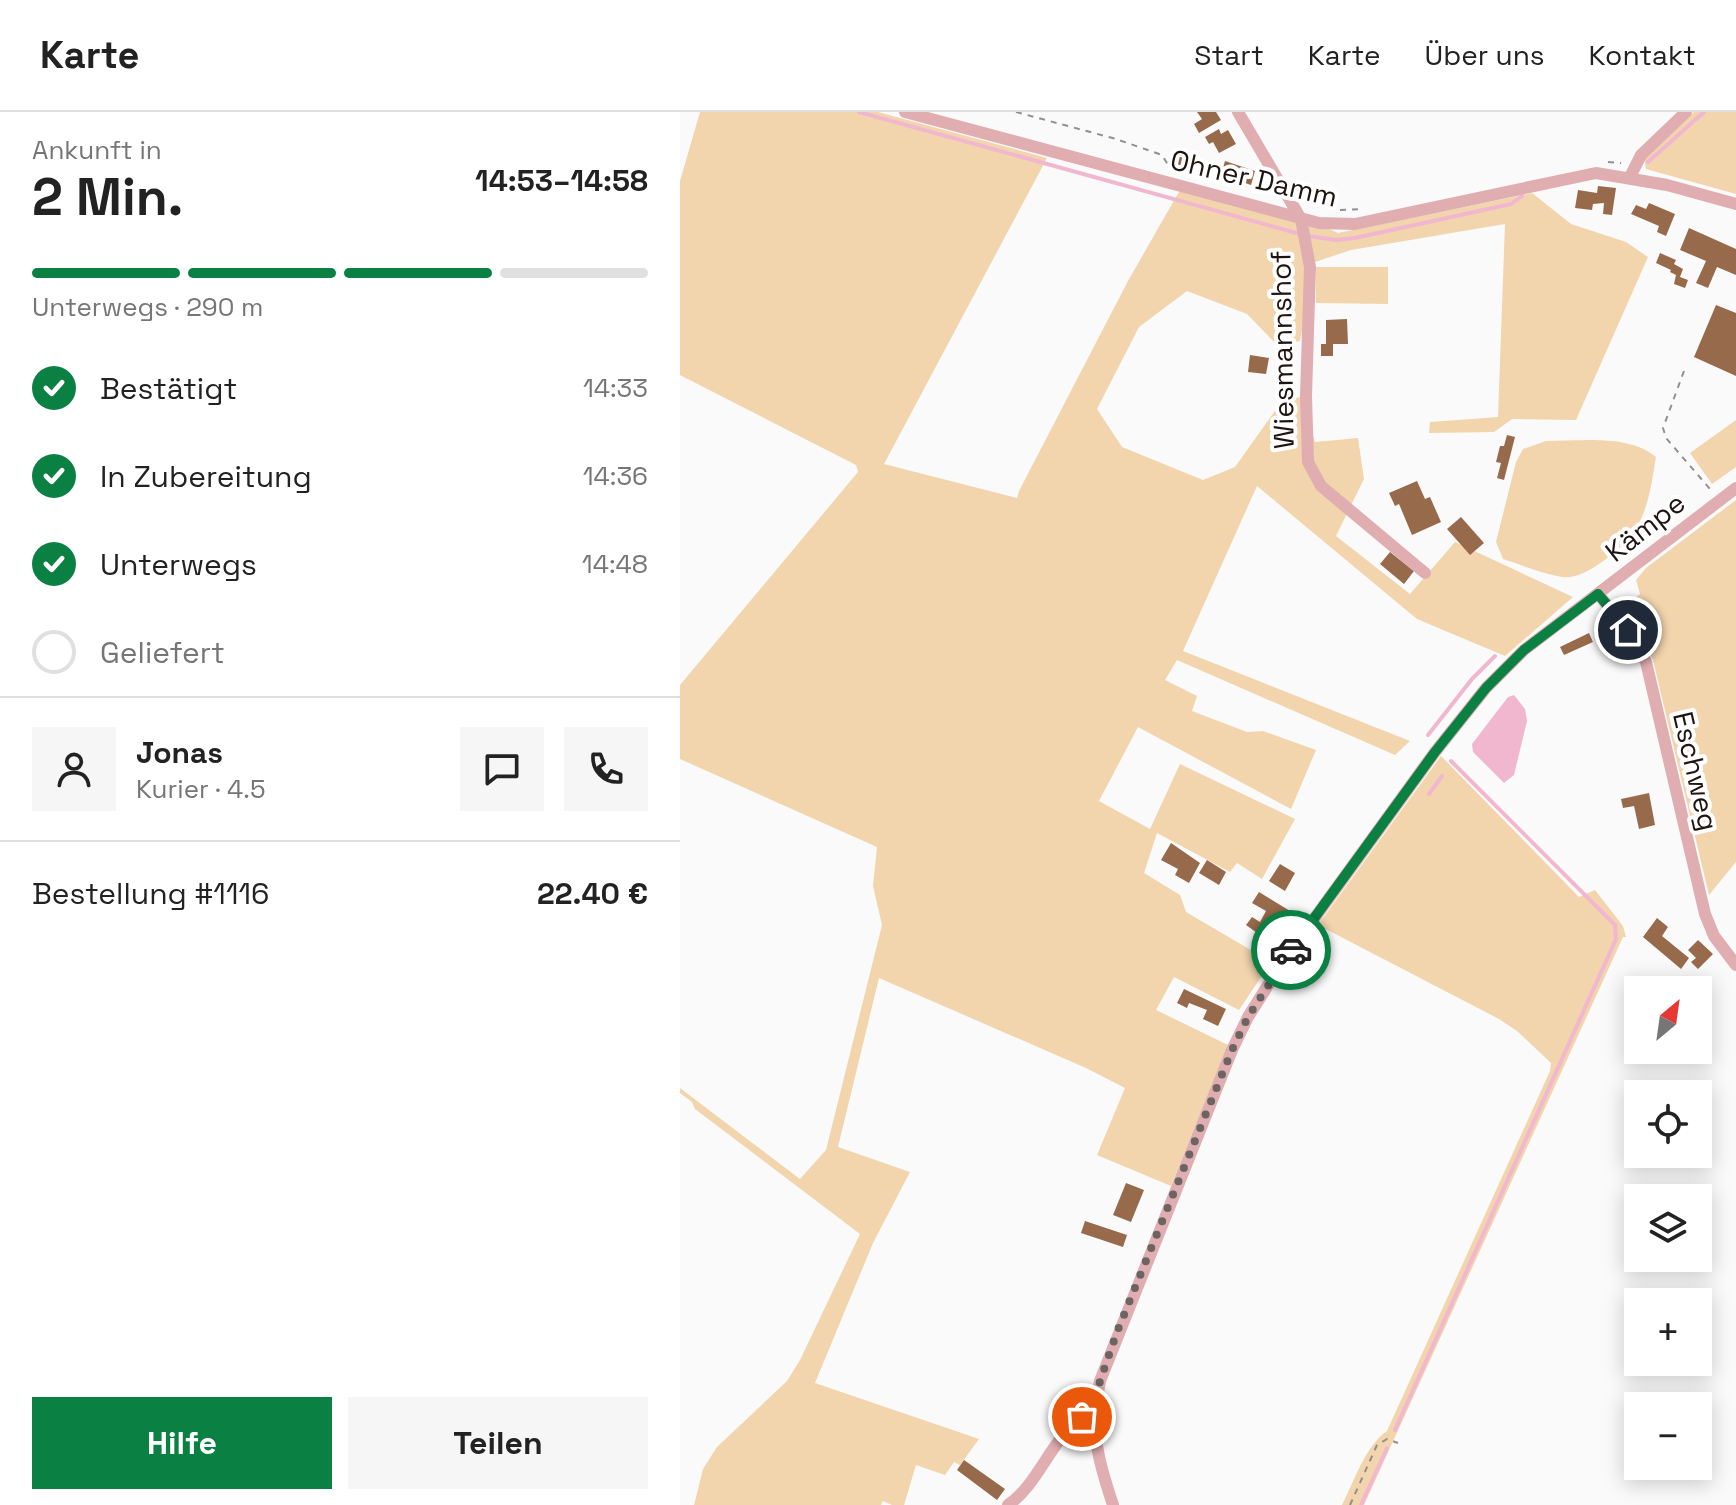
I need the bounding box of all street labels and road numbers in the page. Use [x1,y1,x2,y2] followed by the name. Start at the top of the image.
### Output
[1167,141,1341,215] street label: Ohner Damm
[1262,251,1302,449] street label: Wiesmannshof
[1598,485,1692,569] street label: Kämpe
[1665,708,1727,834] street label: Eschweg

